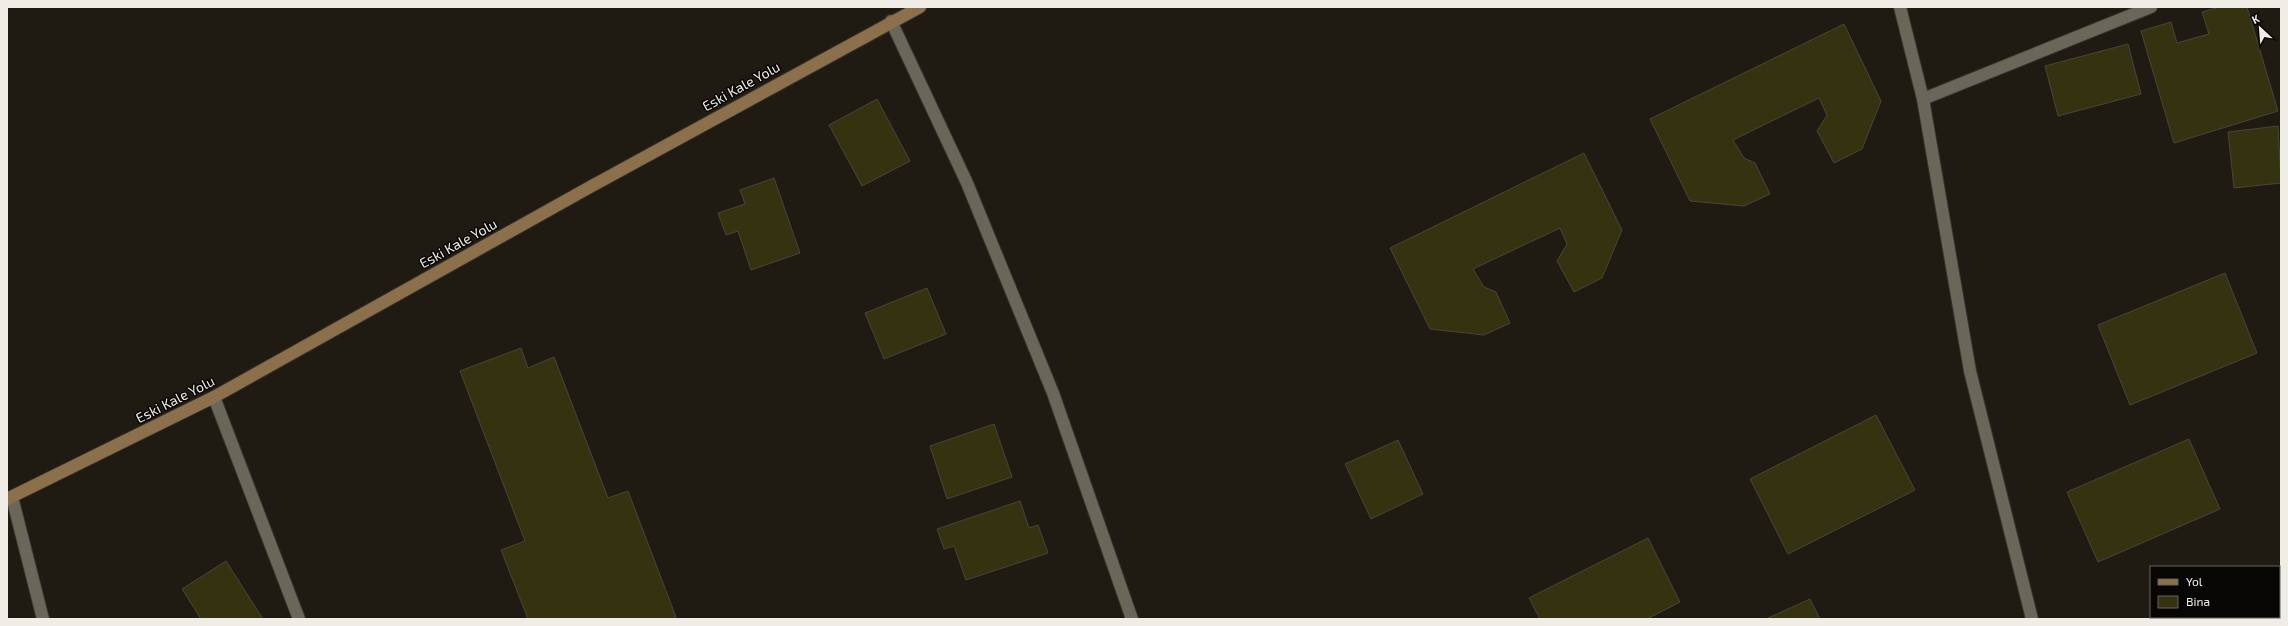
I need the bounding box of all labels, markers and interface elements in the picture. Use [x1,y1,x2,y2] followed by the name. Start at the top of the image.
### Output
[2240,8,2280,48] north arrow
[2249,11,2261,26] text: K
[699,58,783,114] street label: Eski Kale Yolu
[416,215,500,271] street label: Eski Kale Yolu
[133,372,217,426] street label: Eski Kale Yolu
[2150,566,2280,618] legend
[2186,574,2203,588] text: Yol
[2186,594,2210,608] text: Bina

